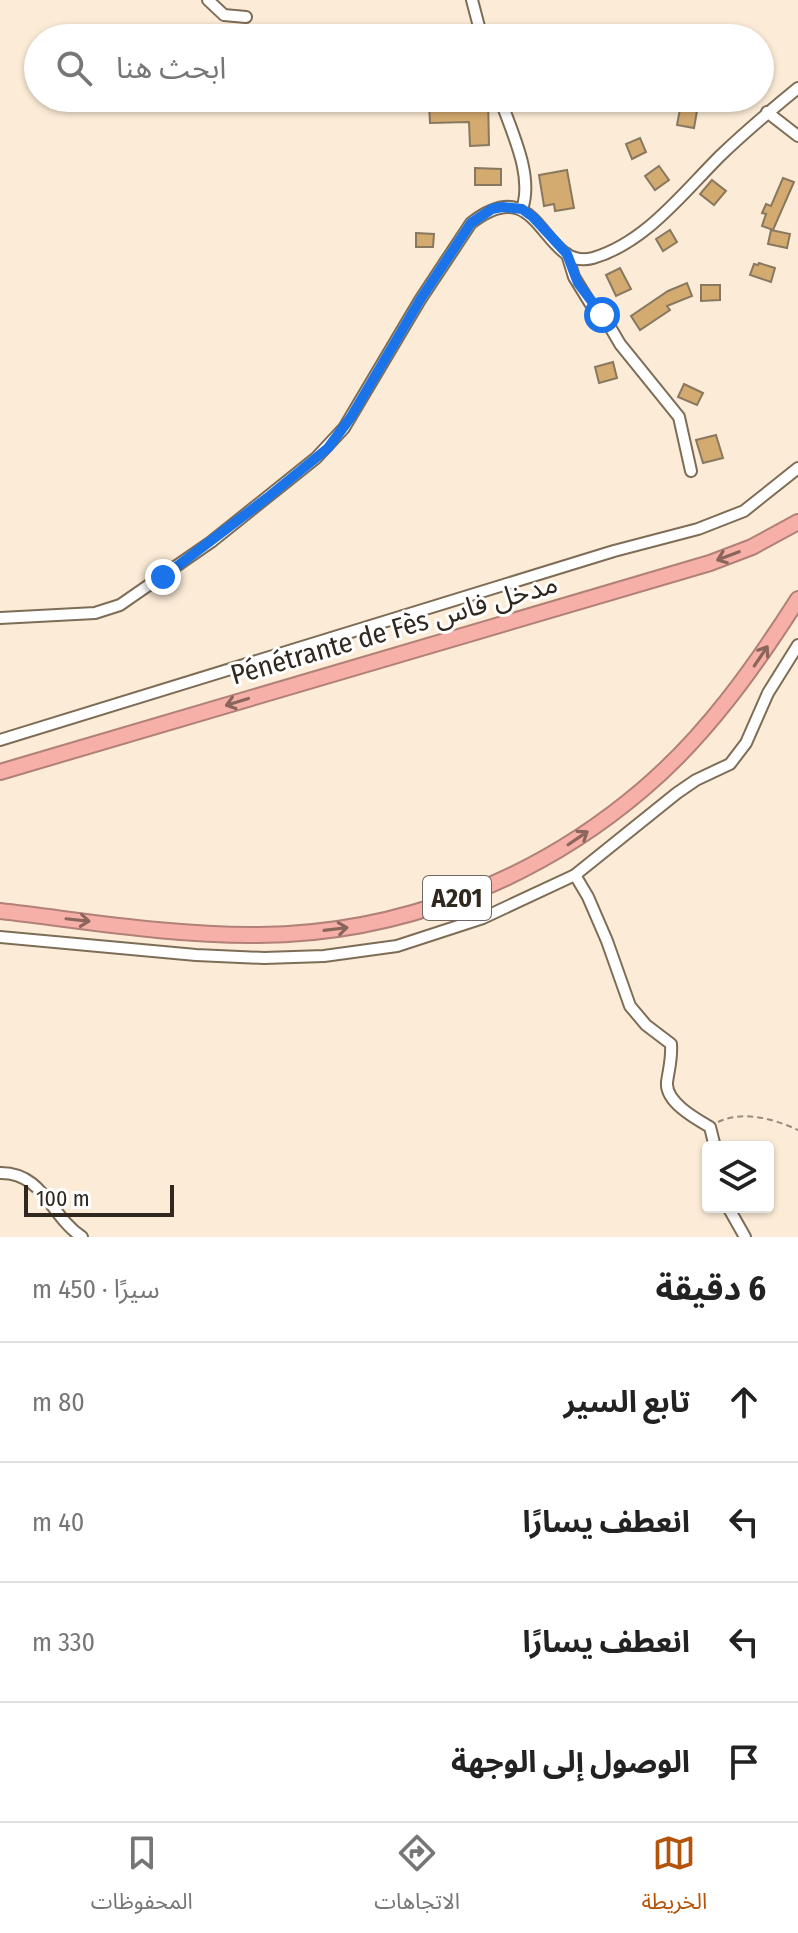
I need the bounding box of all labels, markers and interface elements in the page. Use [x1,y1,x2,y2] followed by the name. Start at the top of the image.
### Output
[24,24,774,112] search box
[52,46,96,90] icon: search
[116,50,226,86] text: ابحث هنا
[584,297,620,333] route start
[716,550,741,564] one-way arrow
[145,559,181,595] route end
[227,566,561,692] street label: Pénétrante de Fès مدخل فاس
[753,645,769,667] one-way arrow
[225,695,251,710] one-way arrow
[566,830,588,846] one-way arrow
[423,876,491,920] road number: A201
[64,912,90,927] one-way arrow
[323,921,349,936] one-way arrow
[702,1141,774,1213] map controls
[702,1141,774,1213] button: layers
[24,1181,174,1217] scale bar
[36,1185,90,1212] text: 100 m
[656,1268,766,1309] text: 6 دقيقة
[32,1274,160,1305] text: سيرًا · 450 m
[722,1380,766,1424] icon: ahead
[563,1384,690,1420] text: تابع السير
[32,1387,85,1418] text: 80 m
[722,1500,766,1544] icon: left
[523,1504,690,1540] text: انعطف يسارًا
[32,1507,84,1538] text: 40 m
[722,1620,766,1664] icon: left
[523,1624,690,1660] text: انعطف يسارًا
[32,1627,95,1658] text: 330 m
[722,1740,766,1784] icon: arrive
[451,1744,690,1780] text: الوصول إلى الوجهة
[91,1831,193,1925] tab: المحفوظات
[374,1831,460,1925] tab: الاتجاهات
[641,1831,707,1925] tab: الخريطة

